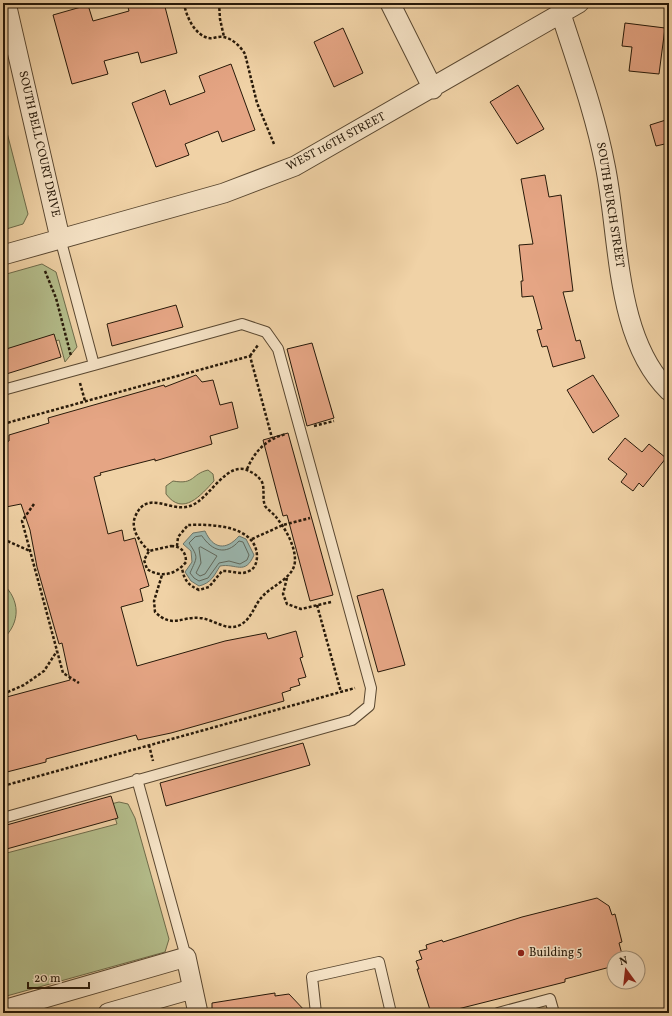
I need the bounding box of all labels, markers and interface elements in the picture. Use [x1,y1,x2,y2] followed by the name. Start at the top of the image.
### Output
[14,69,64,219] street label: SOUTH BELL COURT DRIVE
[284,109,388,175] street label: WEST 116TH STREET
[592,141,628,269] street label: SOUTH BURCH STREET
[529,945,583,961] place label: Building 5
[516,948,526,958] marker: Building 5
[606,950,646,990] north arrow
[618,954,630,970] text: N
[28,964,89,990] scale bar
[34,971,61,987] text: 20 m

